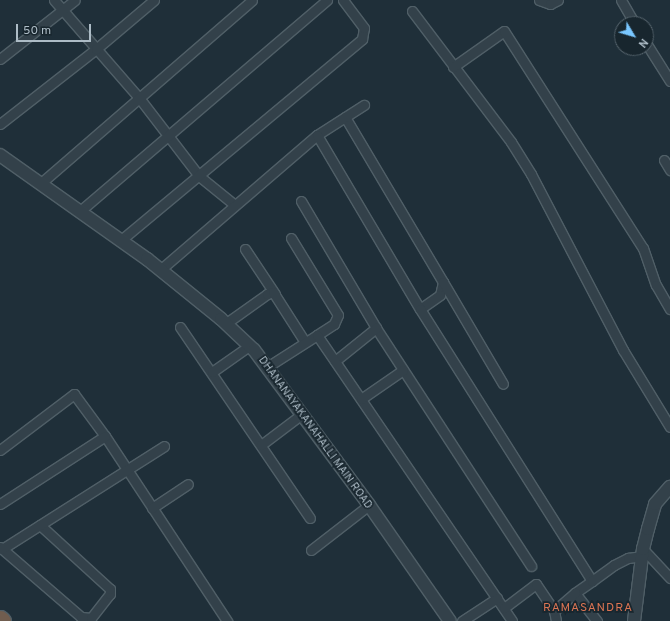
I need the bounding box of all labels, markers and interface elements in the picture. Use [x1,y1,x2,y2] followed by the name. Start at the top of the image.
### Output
[18,16,93,42] scale bar
[614,16,654,56] north arrow
[23,23,51,39] text: 50 m
[635,35,651,50] text: N
[255,354,375,512] street label: DHANANAYAKANAHALLI MAIN ROAD
[543,602,633,616] district label: RAMASANDRA

